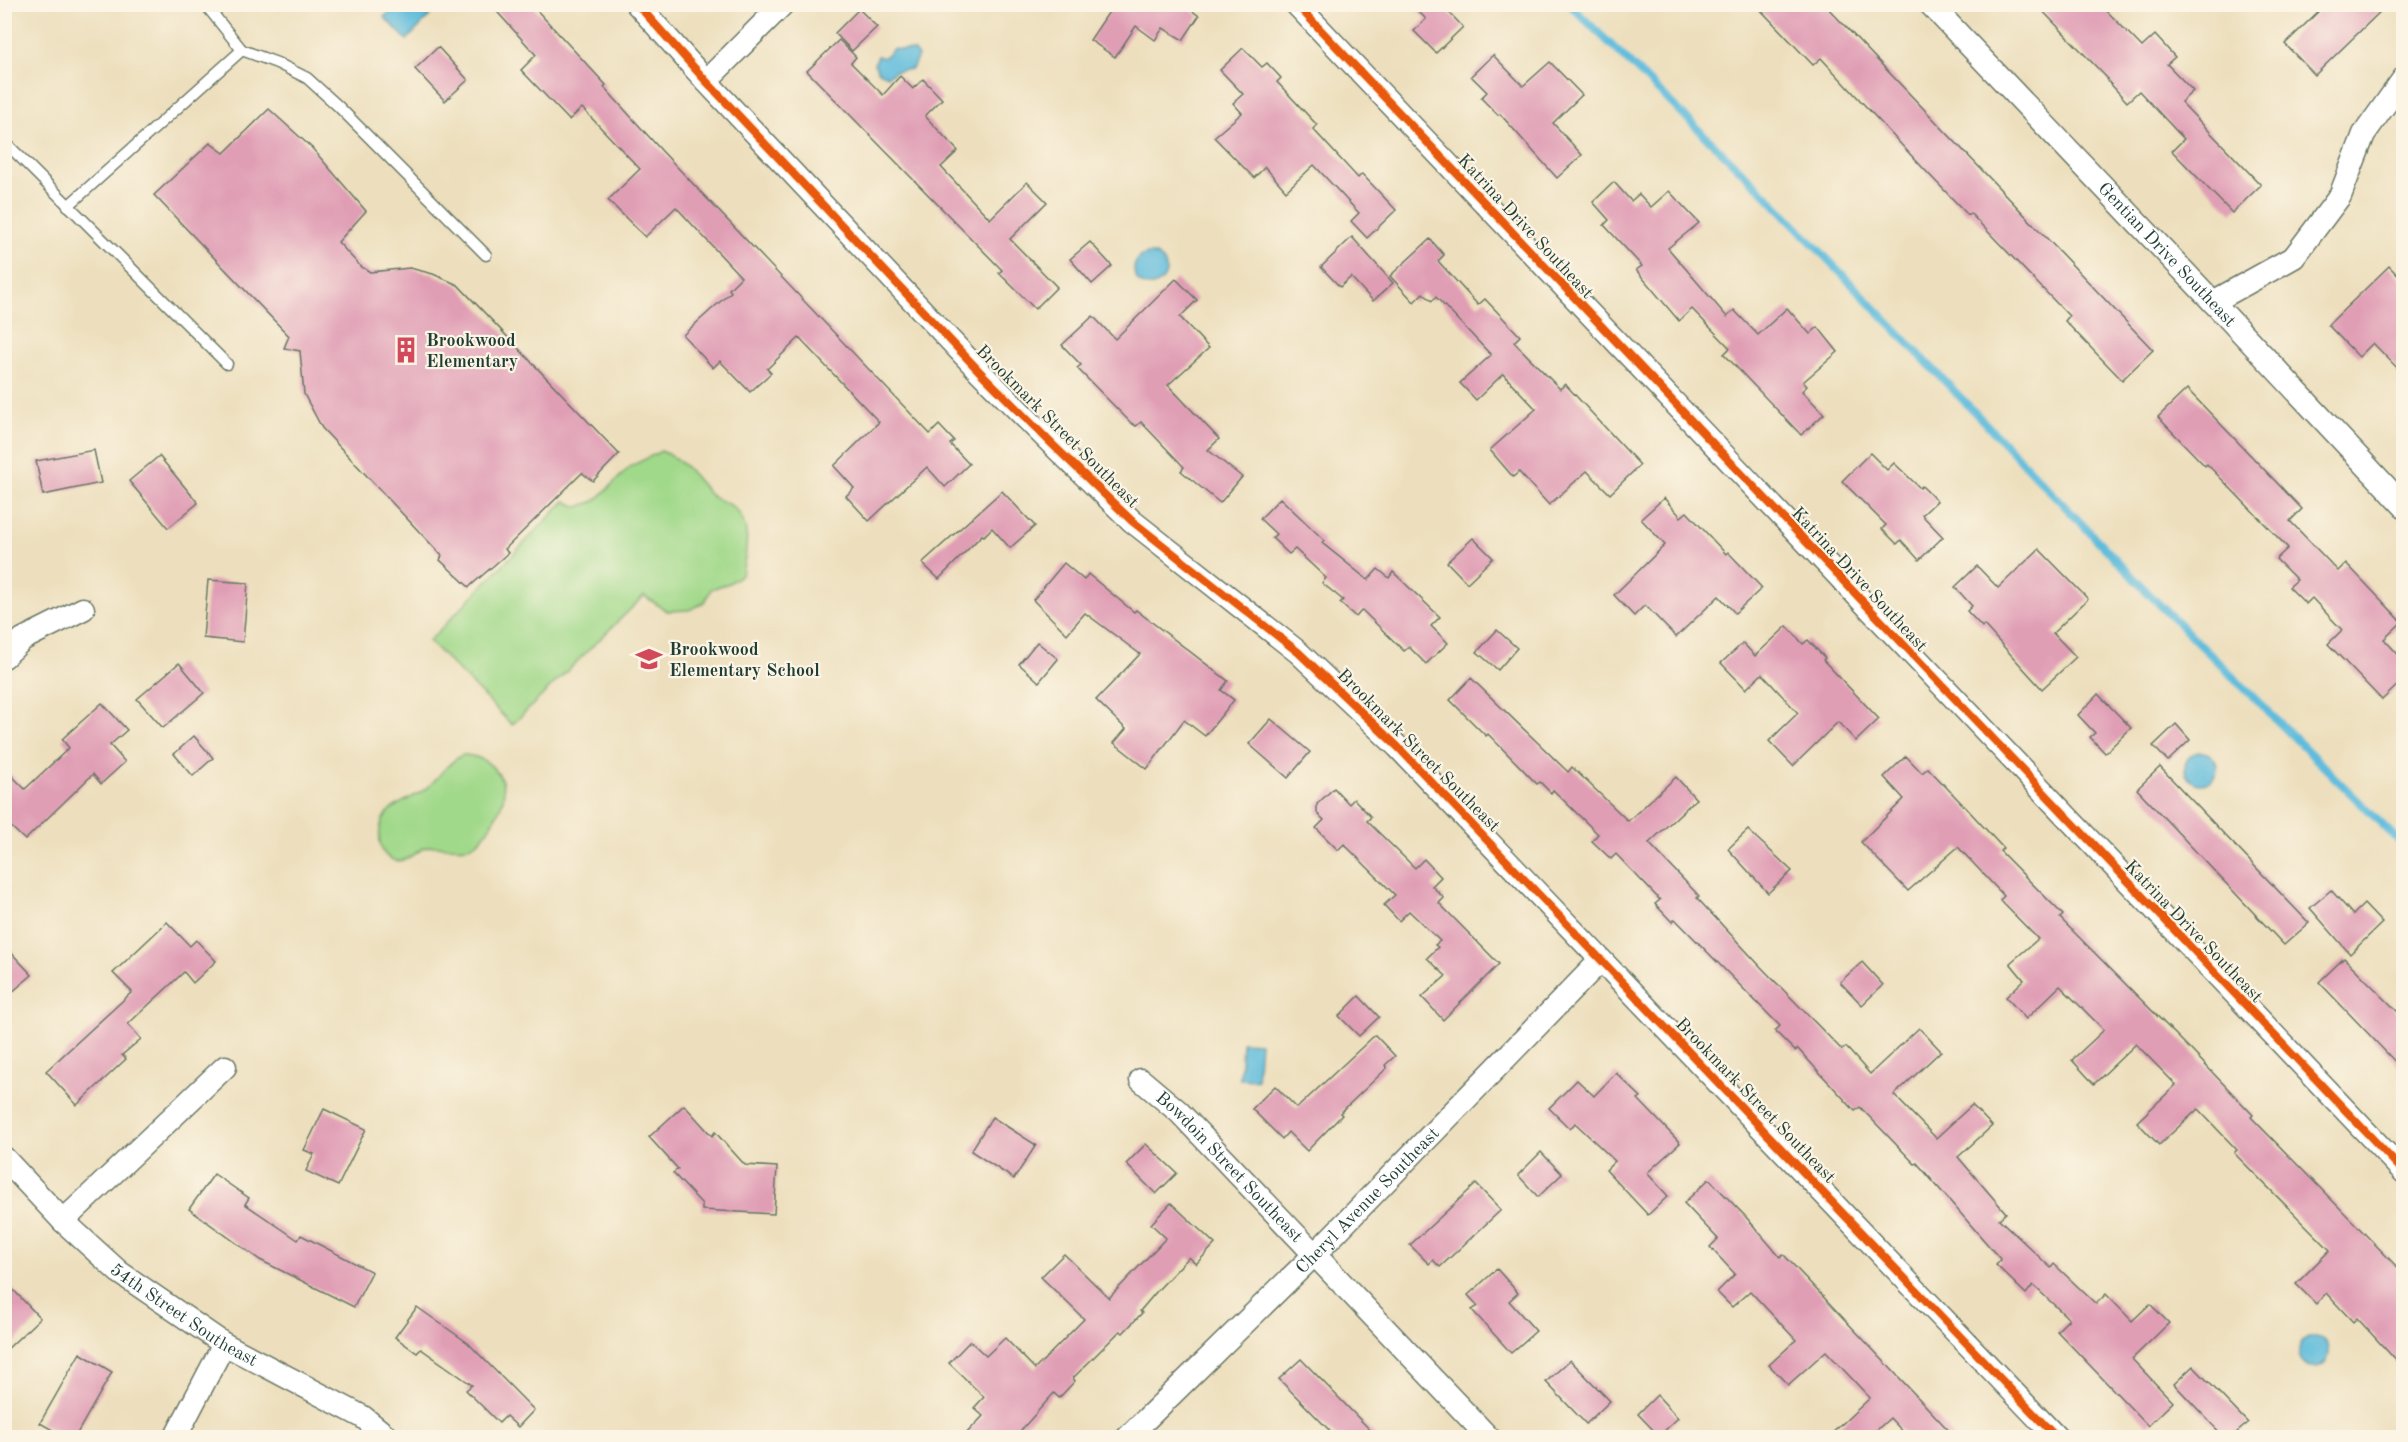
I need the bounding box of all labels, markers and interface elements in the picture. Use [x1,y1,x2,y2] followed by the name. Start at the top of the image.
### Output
[1454,151,1597,302] street label: Katrina Drive Southeast
[2094,179,2239,331] street label: Gentian Drive Southeast
[426,332,518,371] place label: Brookwood Elementary
[391,335,421,365] building icon: Brookwood Elementary
[973,342,1142,511] street label: Brookmark Street Southeast
[1788,504,1931,655] street label: Katrina Drive Southeast
[669,641,820,680] place label: Brookwood Elementary School
[634,644,664,674] school or university icon: Brookwood Elementary School
[1334,666,1503,835] street label: Brookmark Street Southeast
[2121,857,2266,1006] street label: Katrina Drive Southeast
[1672,1015,1839,1187] street label: Brookmark Street Southeast
[1152,1089,1306,1246] street label: Bowdoin Street Southeast
[1293,1124,1443,1277] street label: Cheryl Avenue Southeast
[106,1261,260,1370] street label: 54th Street Southeast

